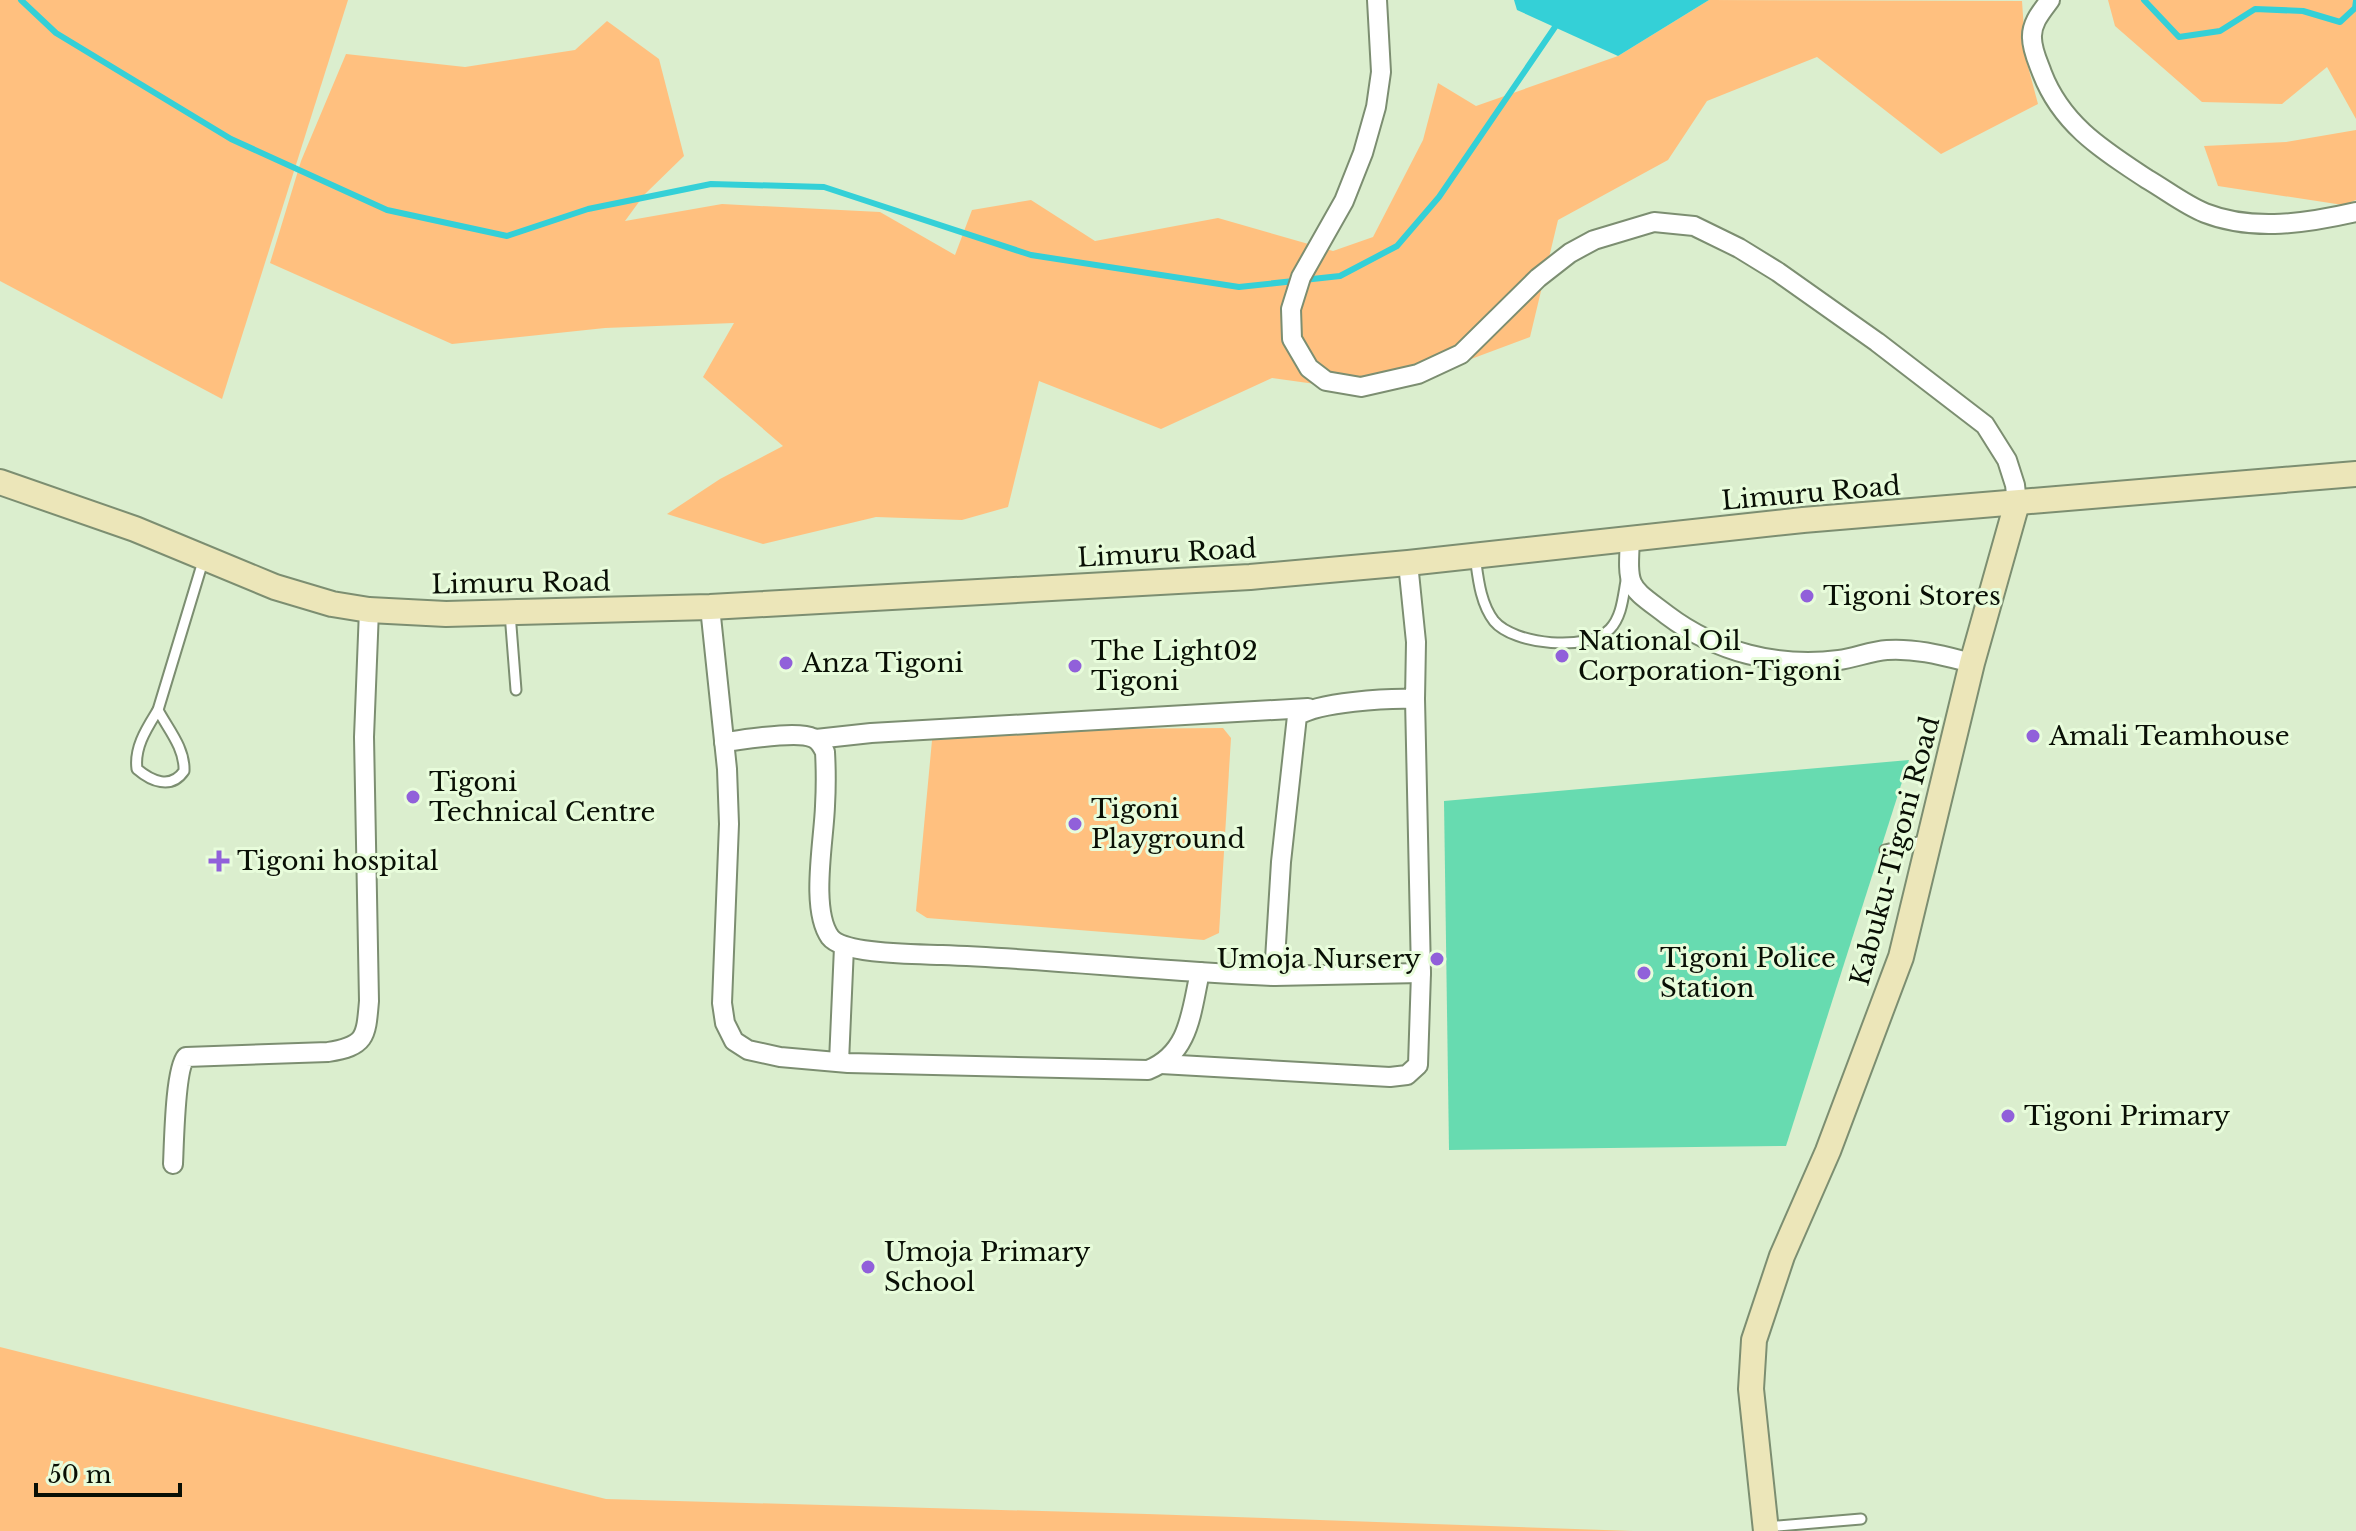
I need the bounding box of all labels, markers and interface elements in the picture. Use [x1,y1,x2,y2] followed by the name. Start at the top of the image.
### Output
[1720,469,1902,517] street label: Limuru Road
[1077,532,1257,574] street label: Limuru Road
[431,565,611,601] street label: Limuru Road
[1823,580,2001,612] place label: Tigoni Stores
[1798,587,1816,605] marker: Tigoni Stores
[1578,625,1842,687] place label: National Oil Corporation-Tigoni
[1091,635,1258,697] place label: The Light02 Tigoni
[801,647,964,679] place label: Anza Tigoni
[1553,647,1571,665] marker: National Oil Corporation-Tigoni
[777,654,795,672] marker: Anza Tigoni
[1066,657,1084,675] marker: The Light02 Tigoni
[1844,713,1946,989] street label: Kabuku-Tigoni Road
[2048,720,2290,752] place label: Amali Teamhouse
[2024,727,2042,745] marker: Amali Teamhouse
[429,766,655,828] place label: Tigoni Technical Centre
[404,788,422,806] marker: Tigoni Technical Centre
[1091,793,1245,855] place label: Tigoni Playground
[1066,815,1084,833] marker: Tigoni Playground
[237,845,439,877] place label: Tigoni hospital
[208,850,230,872] marker: Tigoni hospital
[1660,942,1836,1004] place label: Tigoni Police Station
[1217,943,1421,975] place label: Umoja Nursery
[1428,950,1446,968] marker: Umoja Nursery
[1635,964,1653,982] marker: Tigoni Police Station
[2024,1100,2230,1132] place label: Tigoni Primary
[1999,1107,2017,1125] marker: Tigoni Primary
[884,1236,1091,1298] place label: Umoja Primary School
[859,1258,877,1276] marker: Umoja Primary School
[36,1447,180,1497] scale bar
[48,1460,112,1489] text: 50 m

